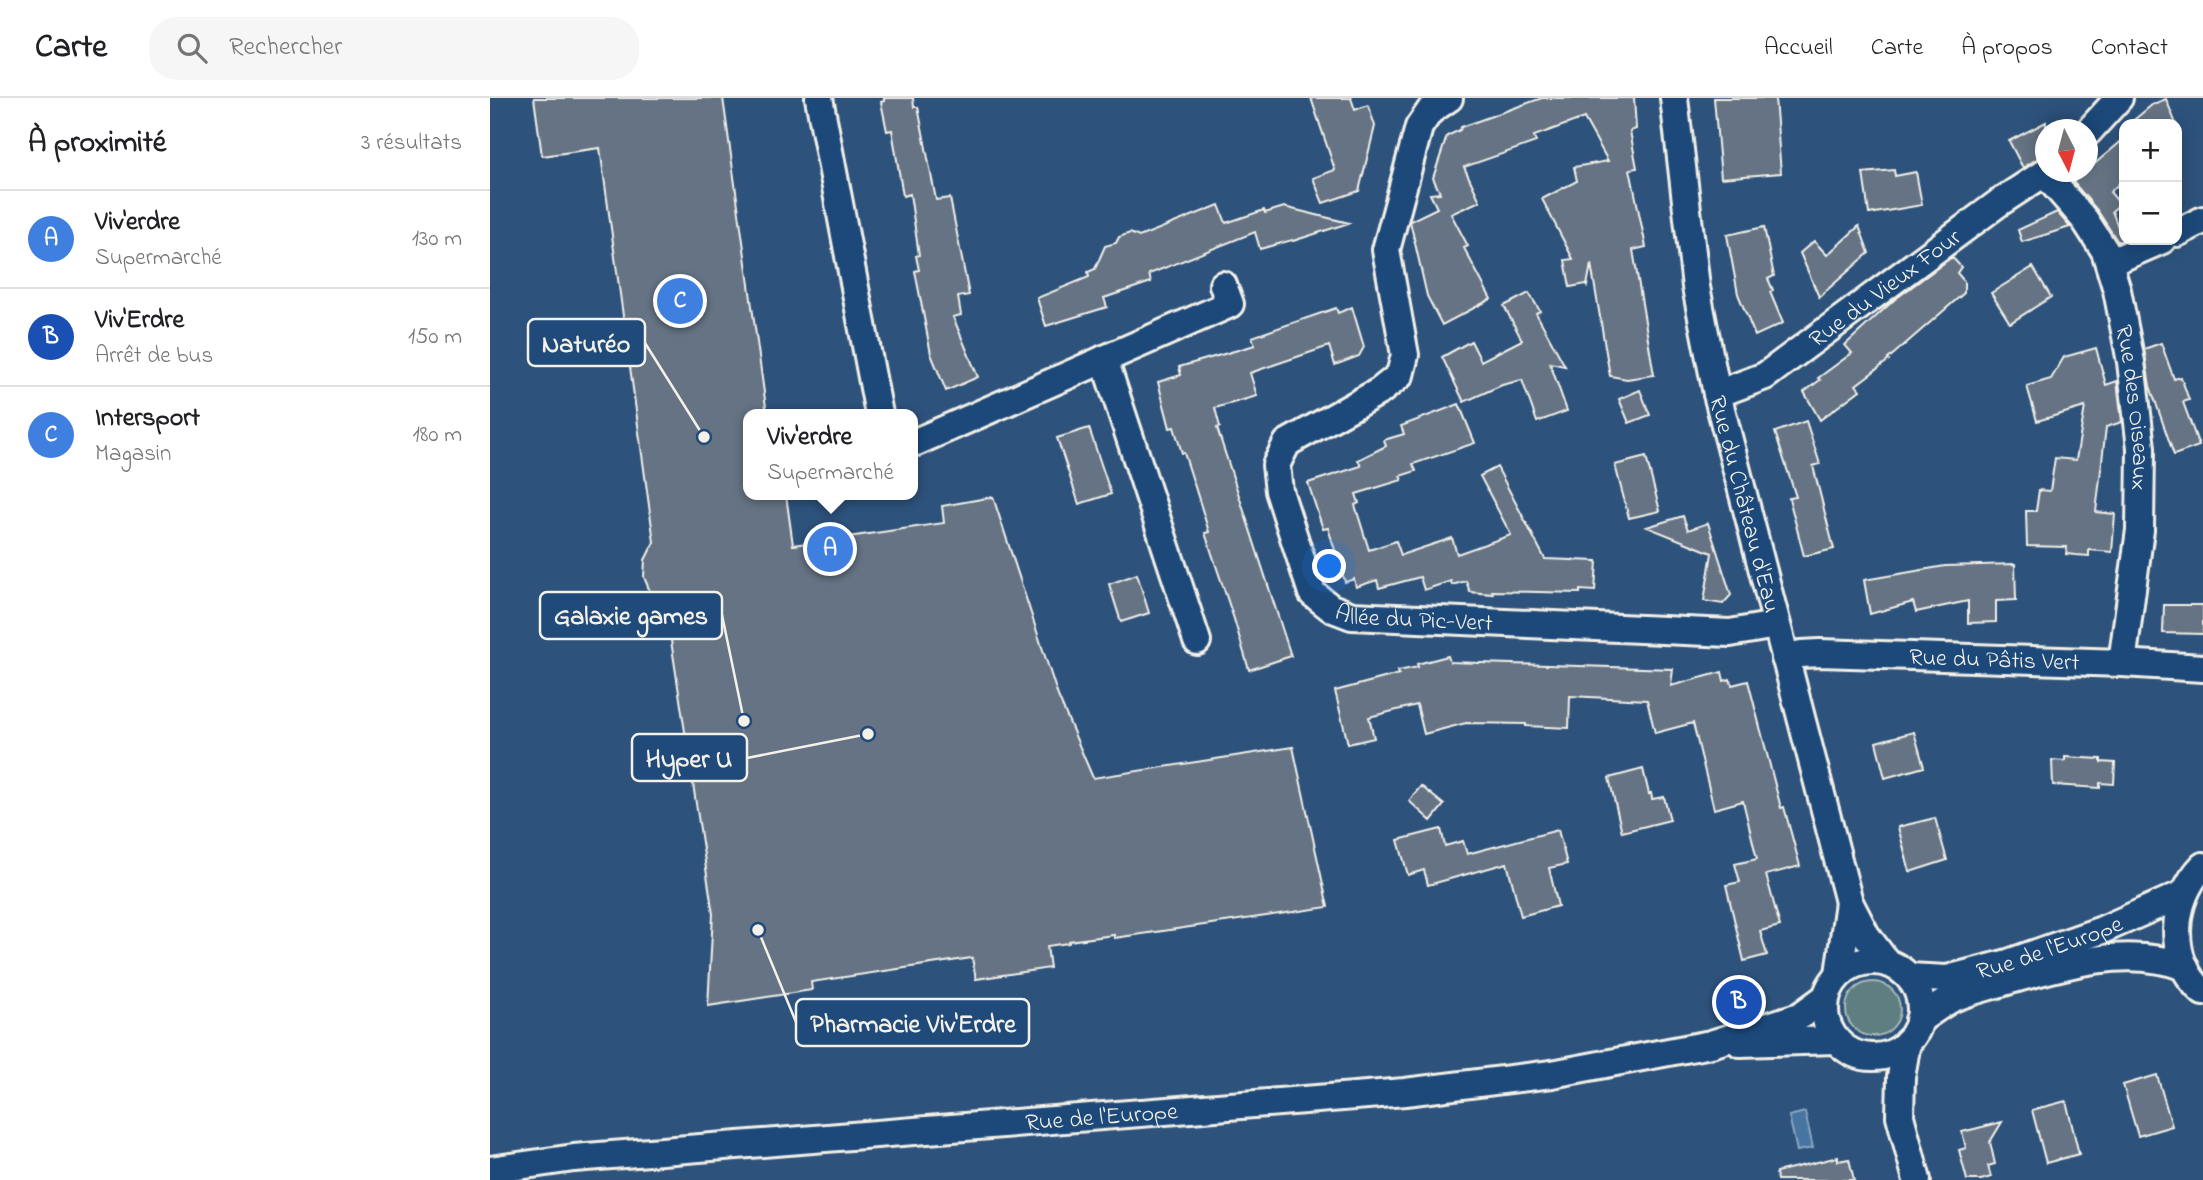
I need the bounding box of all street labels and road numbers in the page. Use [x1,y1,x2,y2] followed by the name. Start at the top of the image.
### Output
[1803,221,1970,358] street label: Rue du Vieux Four
[2104,322,2156,491] street label: Rue des Oiseaux
[1698,392,1788,617] street label: Rue du Château d'Eau
[1329,596,1493,642] street label: Allée du Pic-Vert
[1909,641,2080,682] street label: Rue du Pâtis Vert
[1973,908,2129,991] street label: Rue de l'Europe
[1024,1095,1179,1142] street label: Rue de l'Europe

